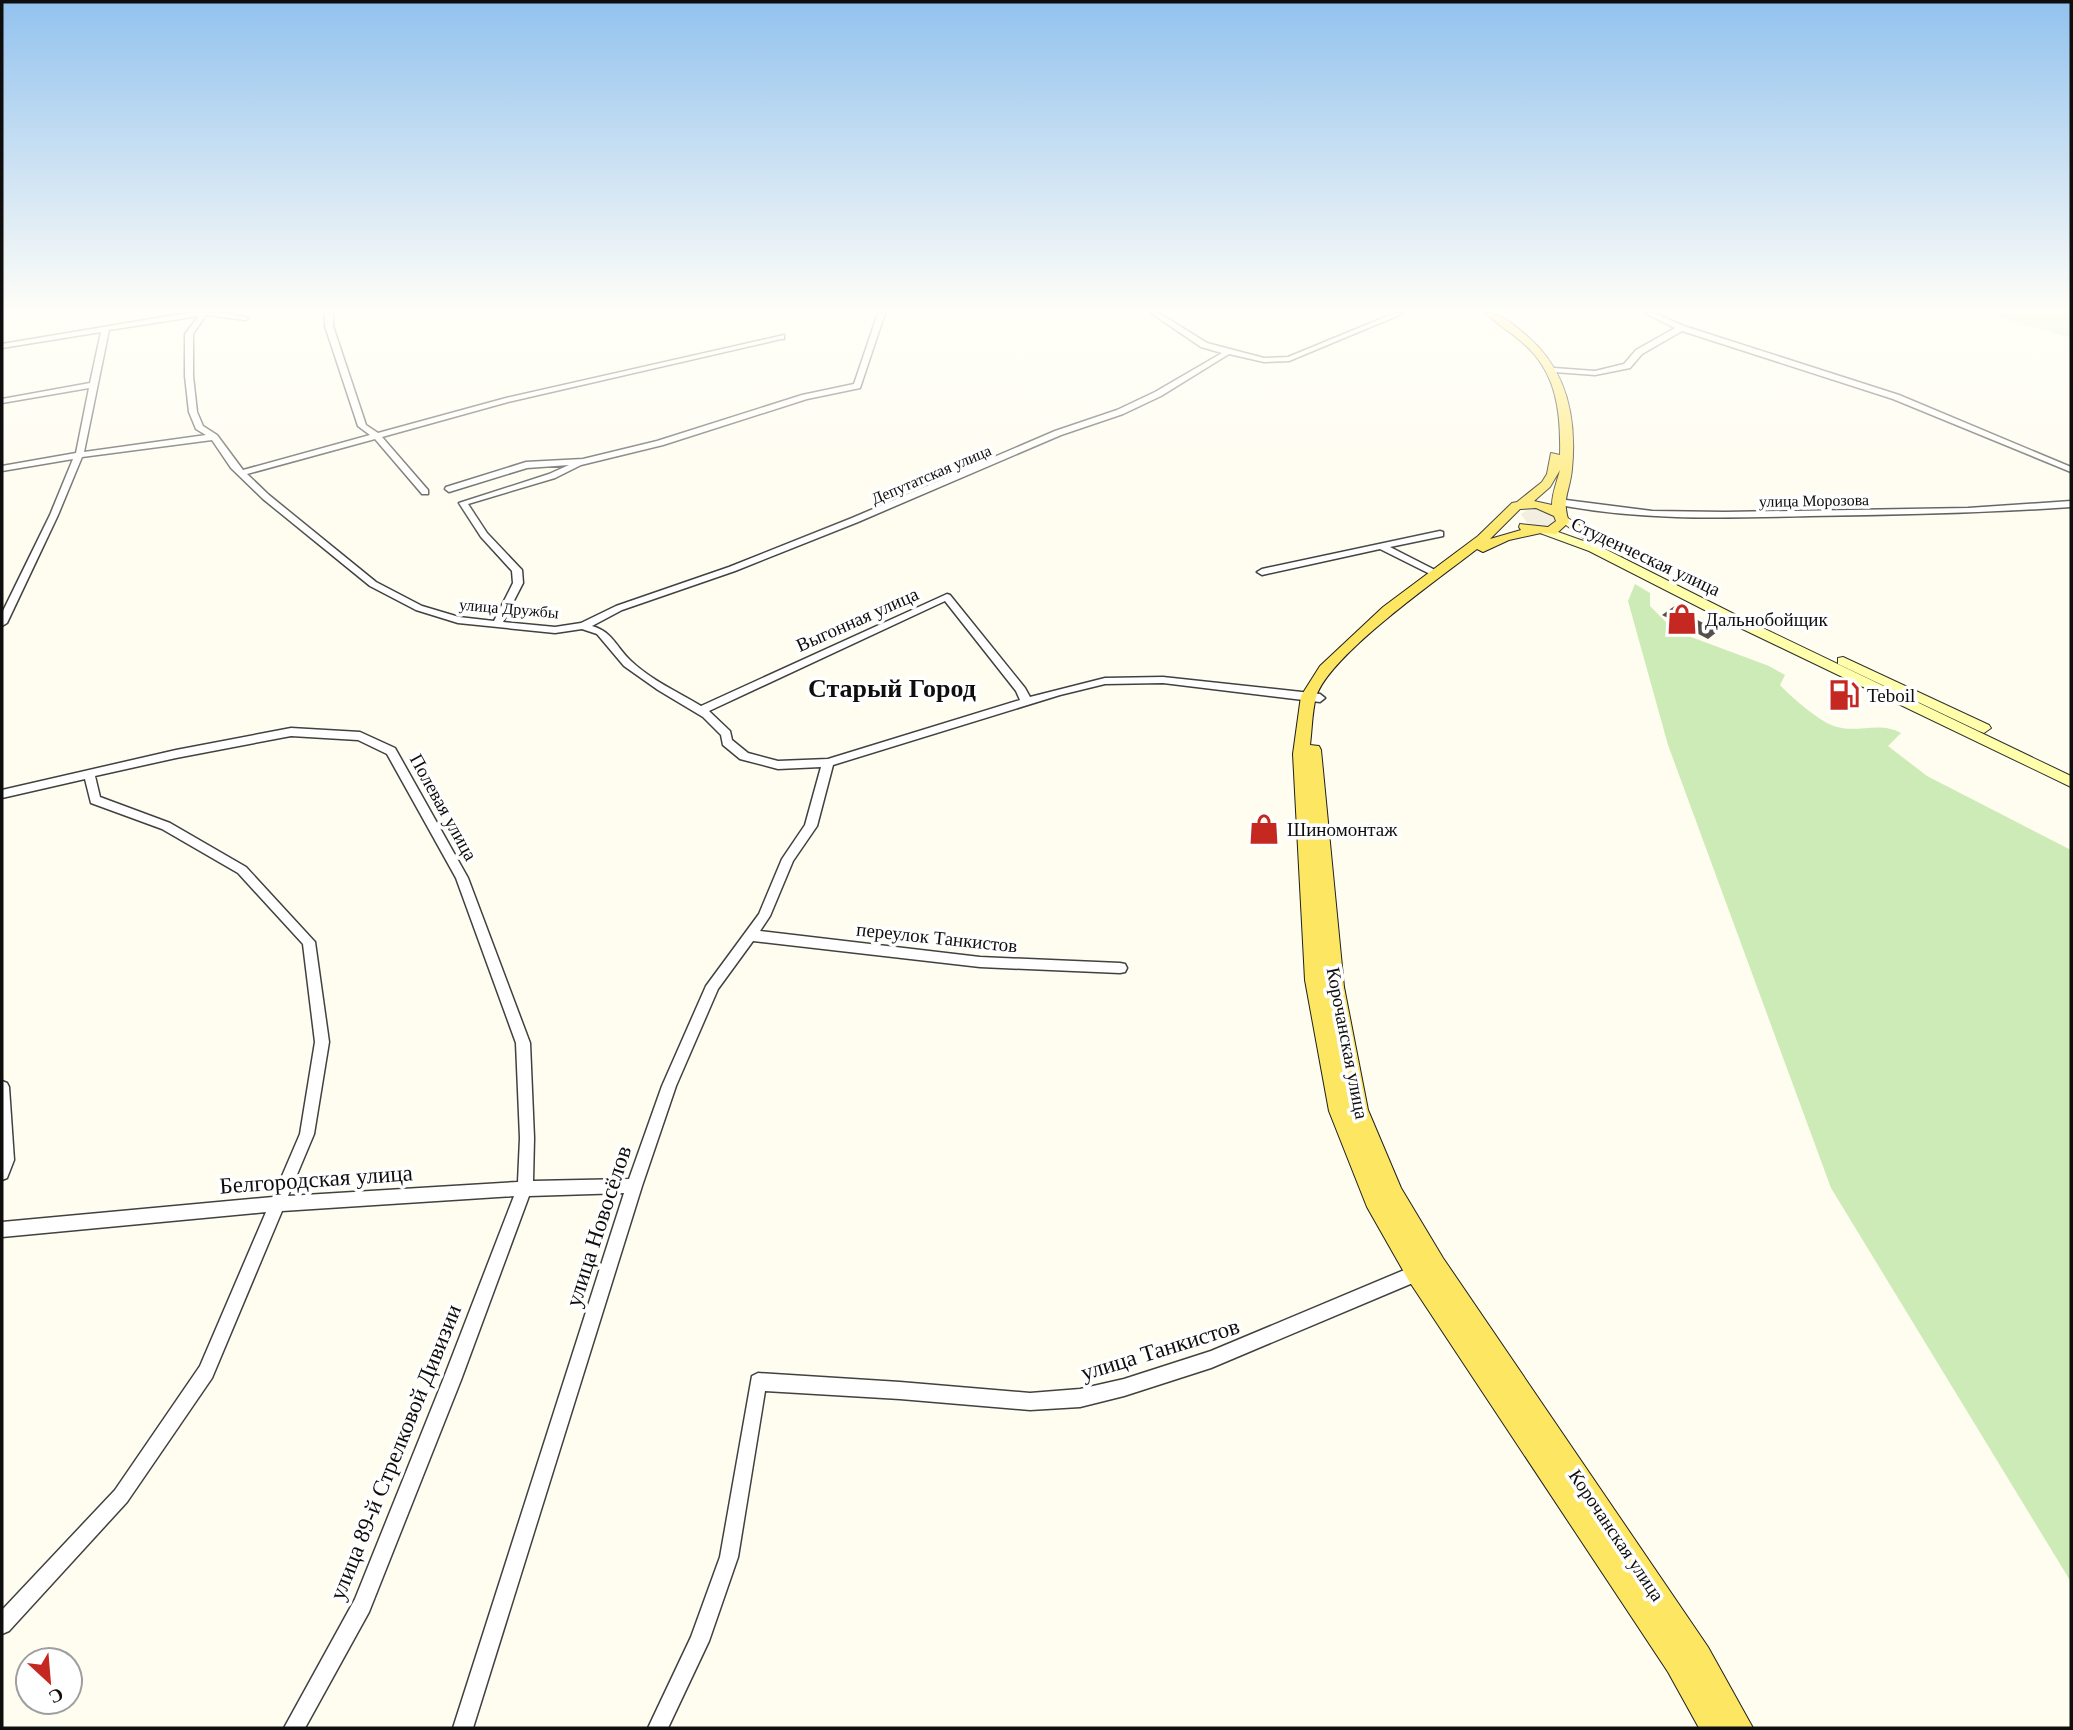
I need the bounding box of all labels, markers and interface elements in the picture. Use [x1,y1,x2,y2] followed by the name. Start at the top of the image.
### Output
[869,442,994,508] street label: Депутатская улица
[1759,491,1869,511] street label: улица Морозова
[1568,513,1724,600] street label: Студенческая улица
[793,583,922,656] street label: Выгонная улица
[458,596,560,622] street label: улица Дружбы
[1665,602,1699,636] shop icon: Дальнобойщик
[1705,609,1829,630] place label: Дальнобойщик
[808,674,976,703] district label: Старый Город
[1827,678,1861,712] fuel station icon: Teboil
[1867,685,1915,706] place label: Teboil
[406,750,482,865] street label: Полевая улица
[1247,812,1281,846] shop icon: Шиномонтаж
[1287,819,1398,840] place label: Шиномонтаж
[855,919,1019,956] street label: переулок Танкистов
[1322,965,1373,1121] street label: Корочанская улица
[561,1142,636,1310] street label: улица Новосёлов
[219,1160,414,1199] street label: Белгородская улица
[325,1301,466,1604] street label: улица 89-й Стрелковой Дивизии
[1078,1313,1243,1385] street label: улица Танкистов
[1565,1466,1669,1605] street label: Корочанская улица
[14,1646,84,1716] north arrow
[45,1683,67,1708] text: С

